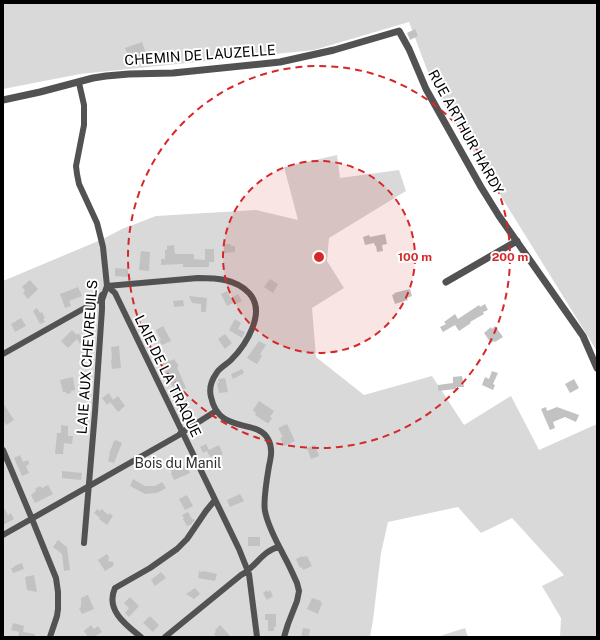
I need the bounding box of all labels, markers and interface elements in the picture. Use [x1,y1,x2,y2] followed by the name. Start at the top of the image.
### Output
[124,42,276,68] street label: CHEMIN DE LAUZELLE
[425,67,507,197] street label: RUE ARTHUR HARDY
[312,250,326,264] centre of rings
[398,250,432,264] text: 100 m
[492,250,528,264] text: 200 m
[74,279,100,435] street label: LAIE AUX CHEVREUILS
[131,312,205,440] street label: LAIE DE LA TRAQUE
[135,455,221,471] park label: Bois du Manil

